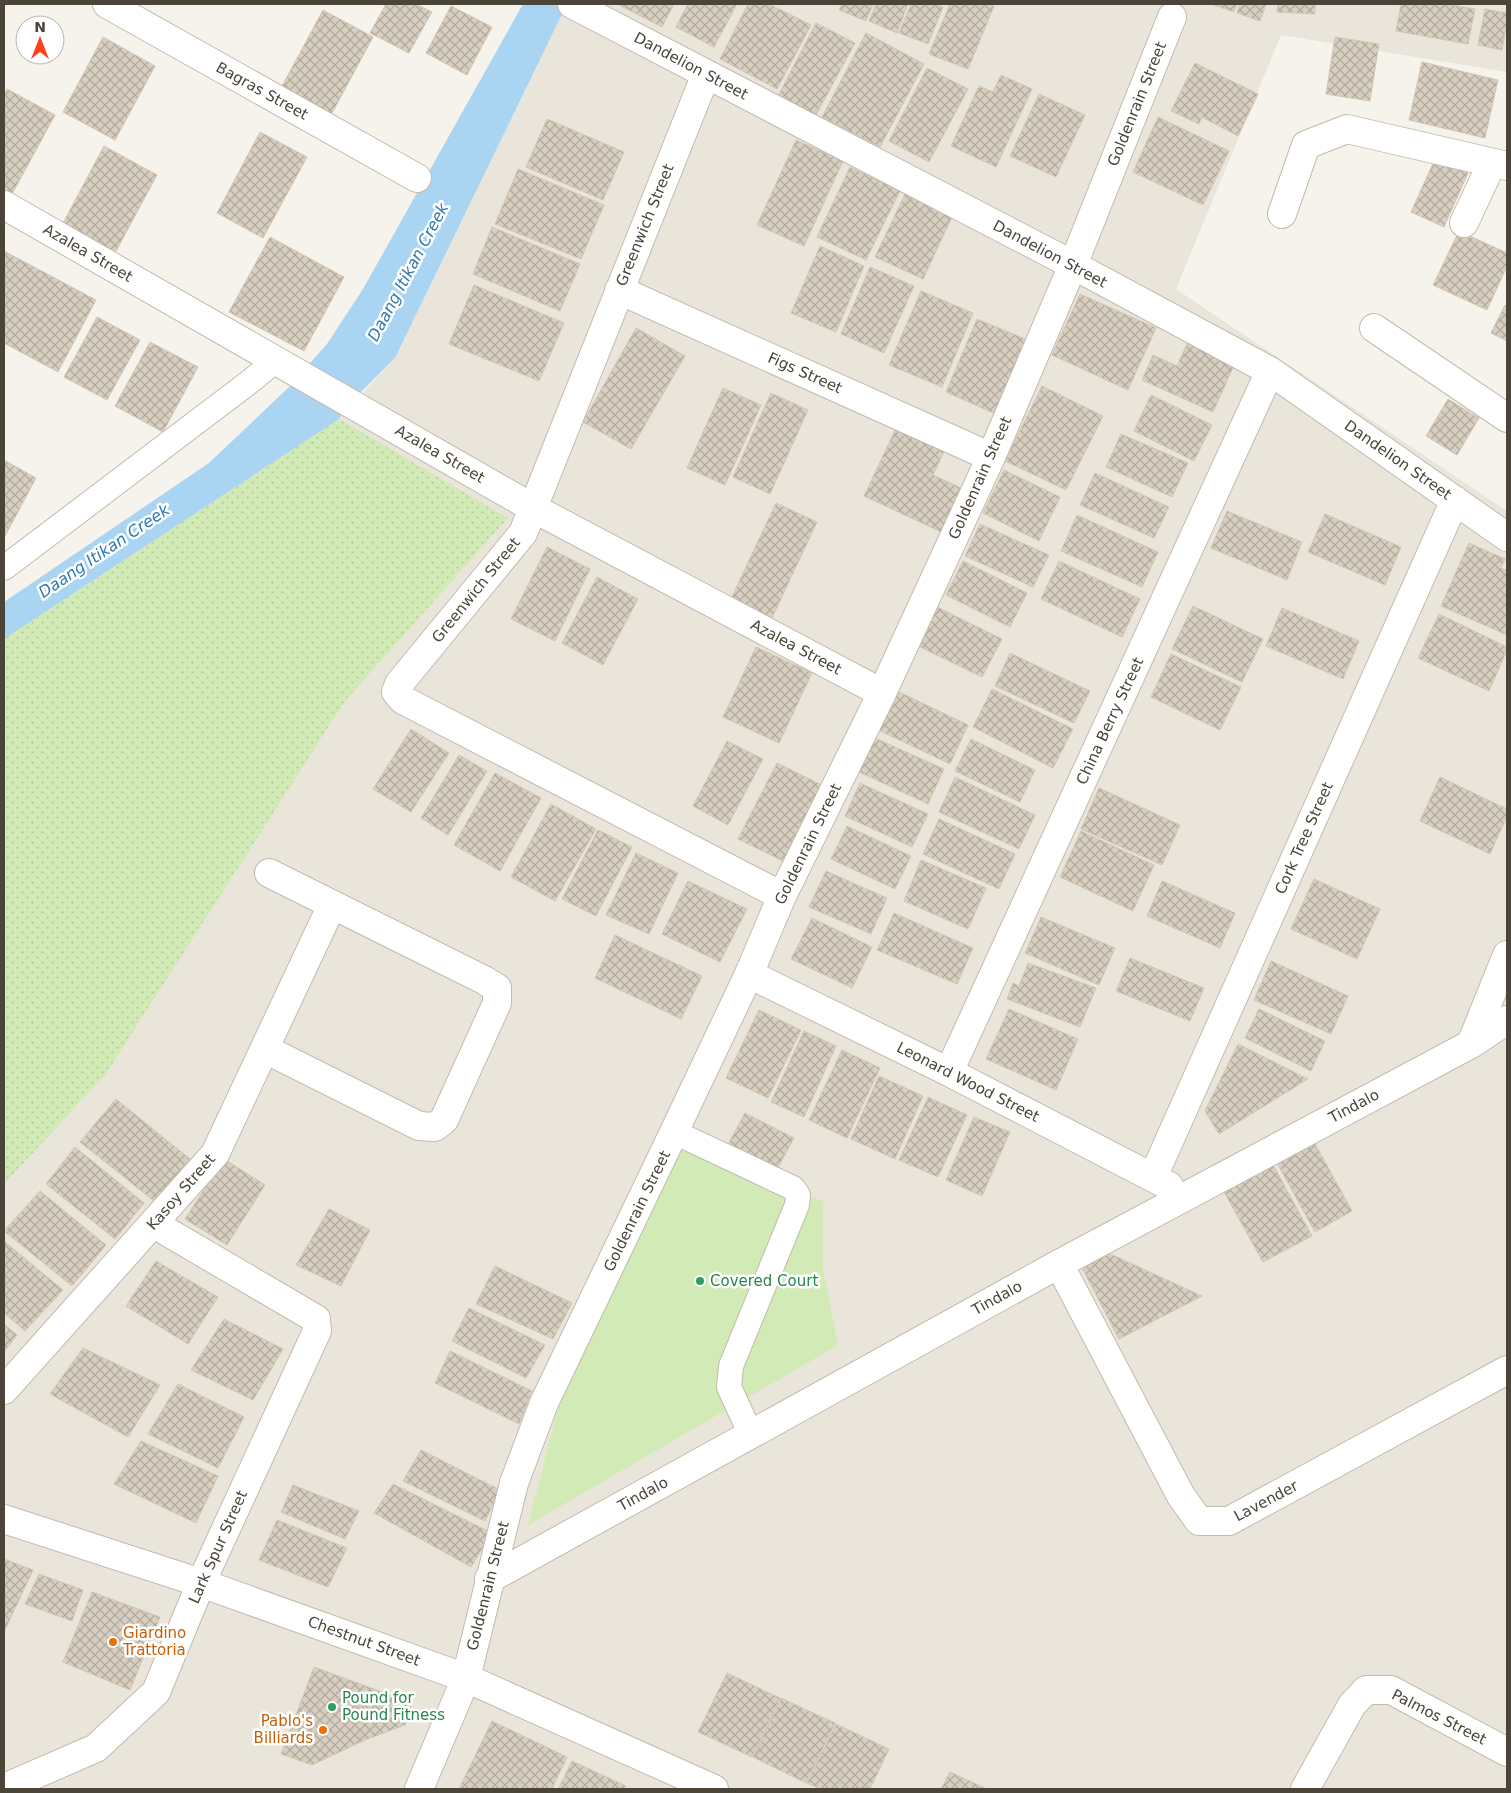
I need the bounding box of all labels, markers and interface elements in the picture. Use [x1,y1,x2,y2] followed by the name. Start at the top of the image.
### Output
[15,15,65,65] north arrow
[34,19,46,35] text: N
[631,28,751,104] street label: Dandelion Street
[1104,39,1170,169] street label: Goldenrain Street
[213,58,311,124] street label: Bagras Street
[612,161,678,289] street label: Greenwich Street
[364,199,453,344] water label: Daang Itikan Creek
[990,216,1110,292] street label: Dandelion Street
[40,220,136,286] street label: Azalea Street
[765,349,845,397] street label: Figs Street
[945,414,1015,542] street label: Goldenrain Street
[1341,416,1455,504] street label: Dandelion Street
[392,421,488,487] street label: Azalea Street
[35,500,174,602] water label: Daang Itikan Creek
[428,534,524,646] street label: Greenwich Street
[748,616,845,679] street label: Azalea Street
[1073,654,1147,788] street label: China Berry Street
[1271,779,1337,897] street label: Cork Tree Street
[771,780,845,908] street label: Goldenrain Street
[894,1038,1042,1126] street label: Leonard Wood Street
[1325,1085,1382,1127] street label: Tindalo
[600,1147,674,1275] street label: Goldenrain Street
[143,1150,219,1234] street label: Kasoy Street
[710,1272,818,1290] place label: Covered Court
[694,1275,706,1287] marker: Covered Court
[968,1277,1025,1320] street label: Tindalo
[614,1473,671,1516] street label: Tindalo
[1231,1476,1302,1525] street label: Lavender
[185,1487,251,1606] street label: Lark Spur Street
[463,1519,513,1653] street label: Goldenrain Street
[305,1612,423,1670] street label: Chestnut Street
[122,1624,186,1659] place label: Giardino Trattoria
[107,1636,119,1648] marker: Giardino Trattoria
[1389,1685,1489,1749] street label: Palmos Street
[342,1689,445,1724] place label: Pound for Pound Fitness
[326,1701,338,1713] marker: Pound for Pound Fitness
[254,1712,313,1747] place label: Pablo's Billiards
[317,1724,329,1736] marker: Pablo's Billiards

